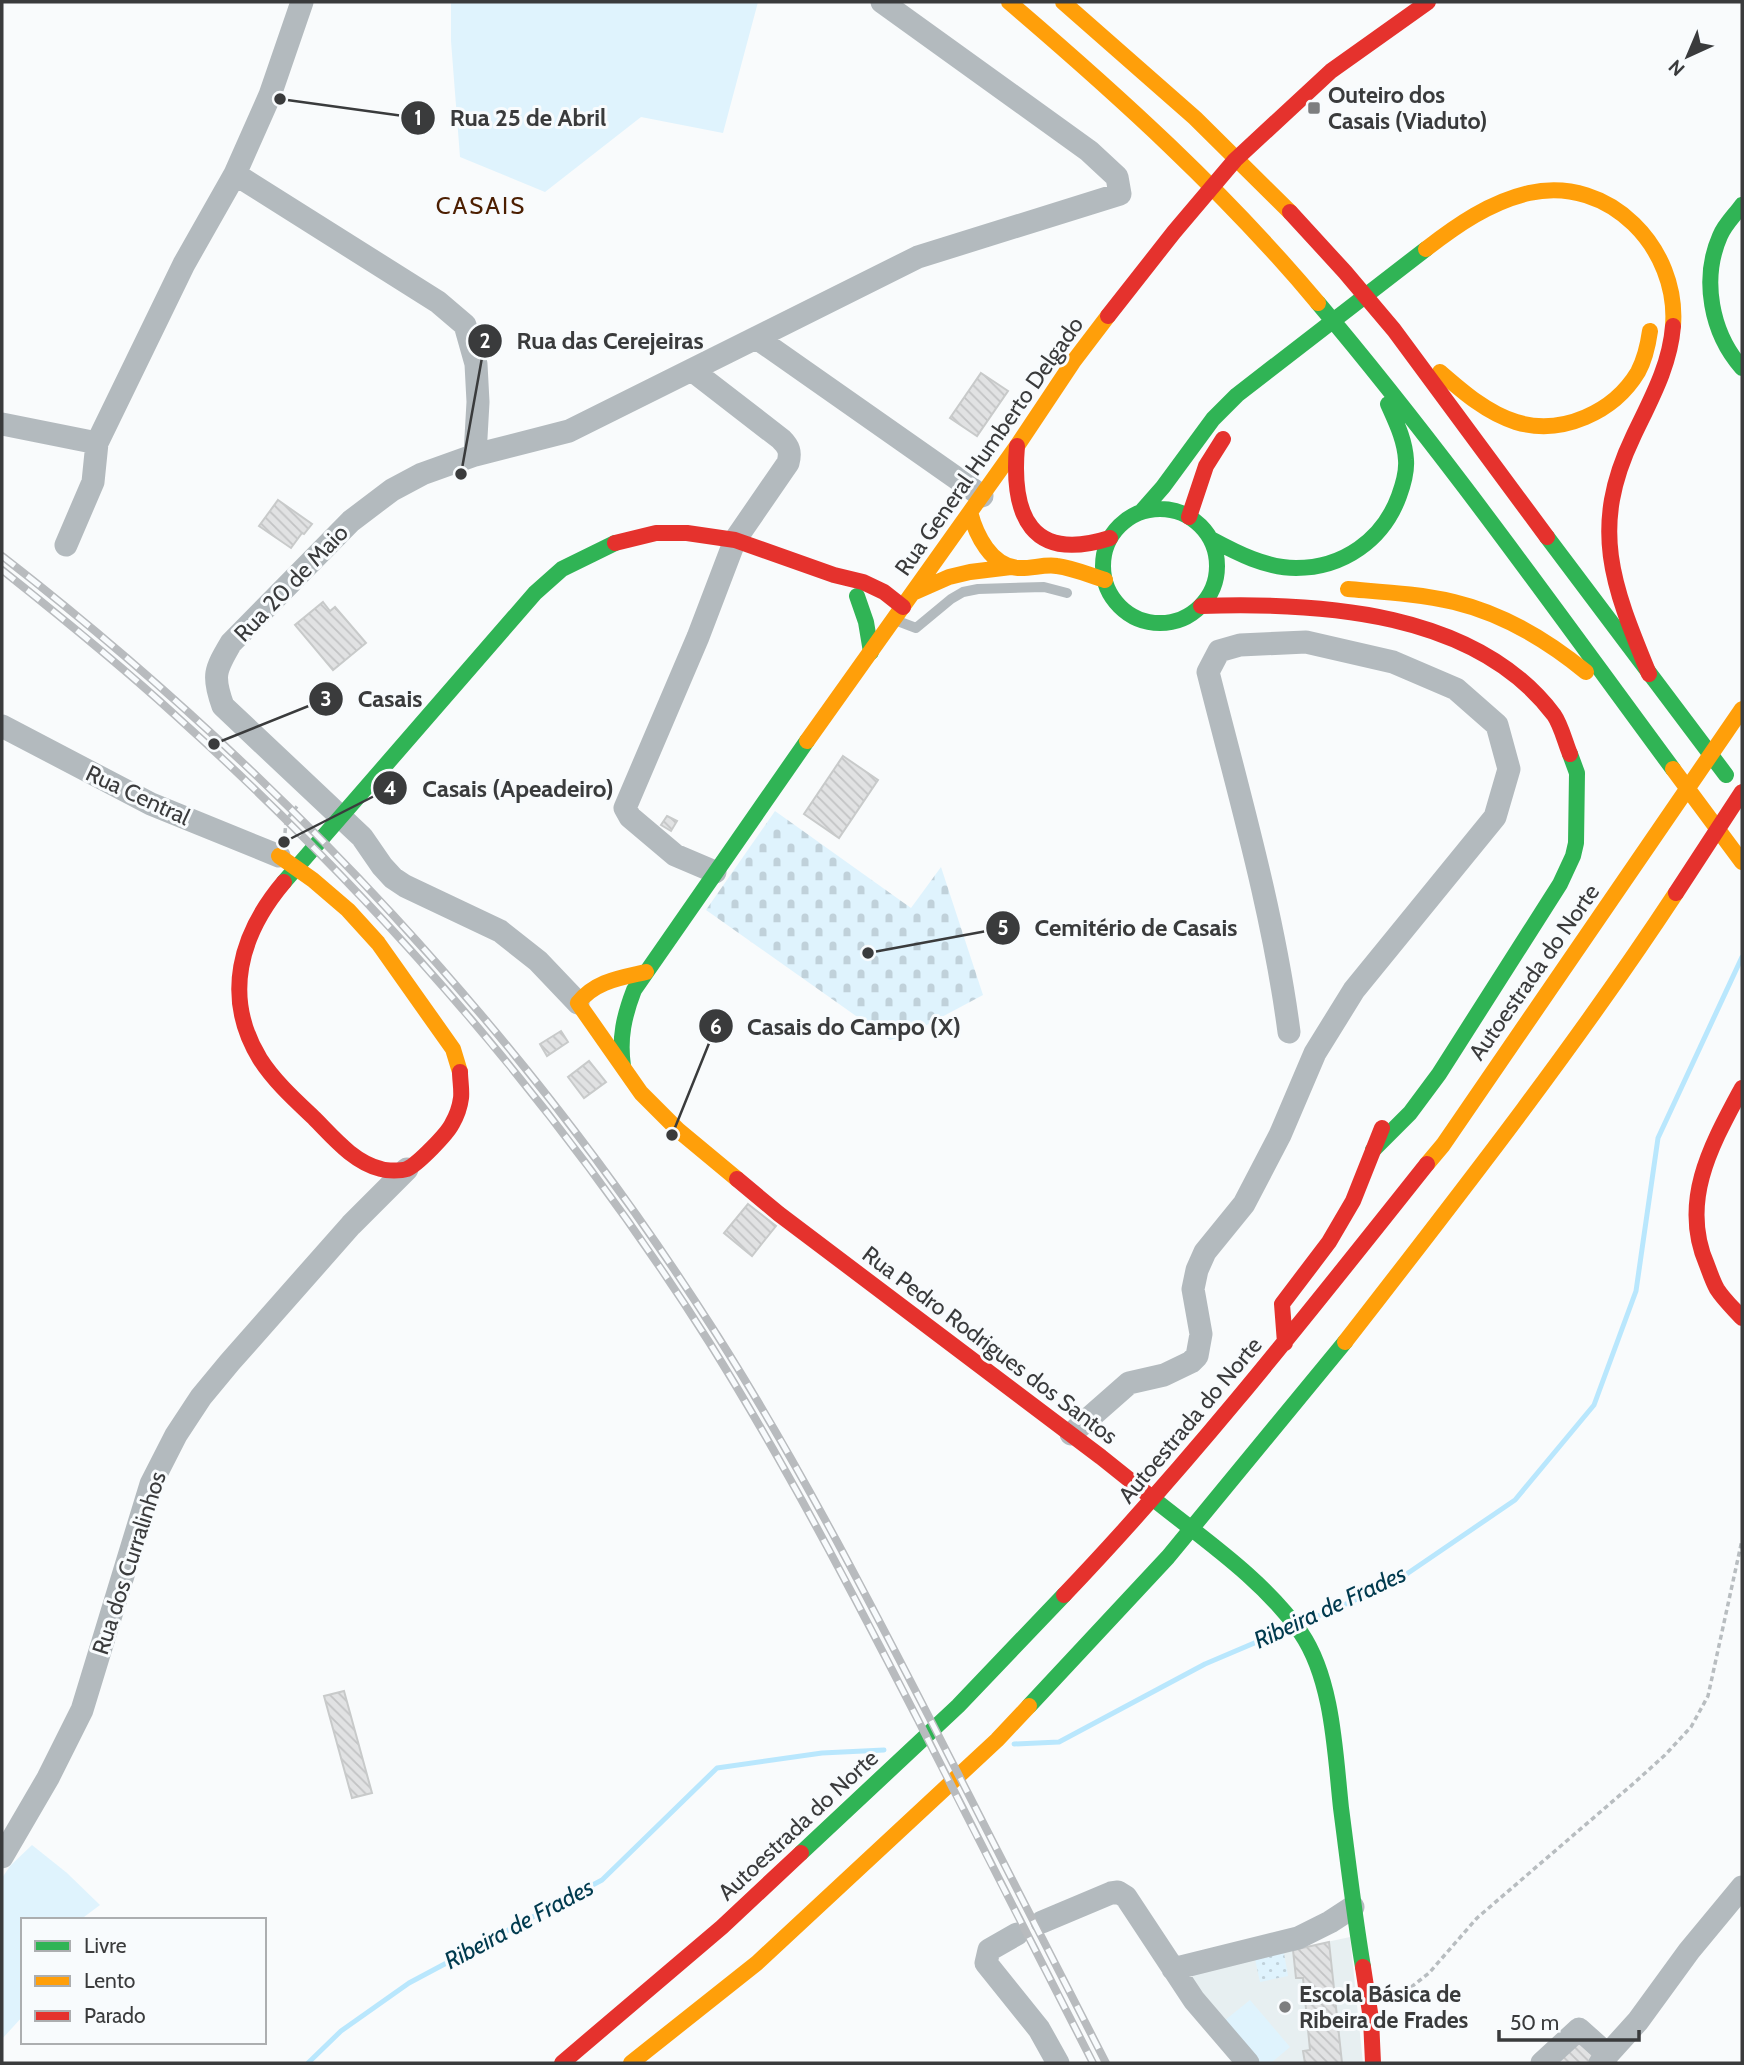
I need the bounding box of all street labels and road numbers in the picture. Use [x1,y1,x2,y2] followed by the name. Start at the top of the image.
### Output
[889,311,1089,581] street label: Rua General Humberto Delgado
[228,519,354,647] street label: Rua 20 de Maio
[82,759,195,831] street label: Rua Central
[1463,879,1605,1065] street label: Autoestrada do Norte
[857,1240,1123,1450] street label: Rua Pedro Rodrigues dos Santos
[1112,1331,1268,1509] street label: Autoestrada do Norte
[86,1468,172,1658] street label: Rua dos Curralinhos
[712,1744,884,1906] street label: Autoestrada do Norte

